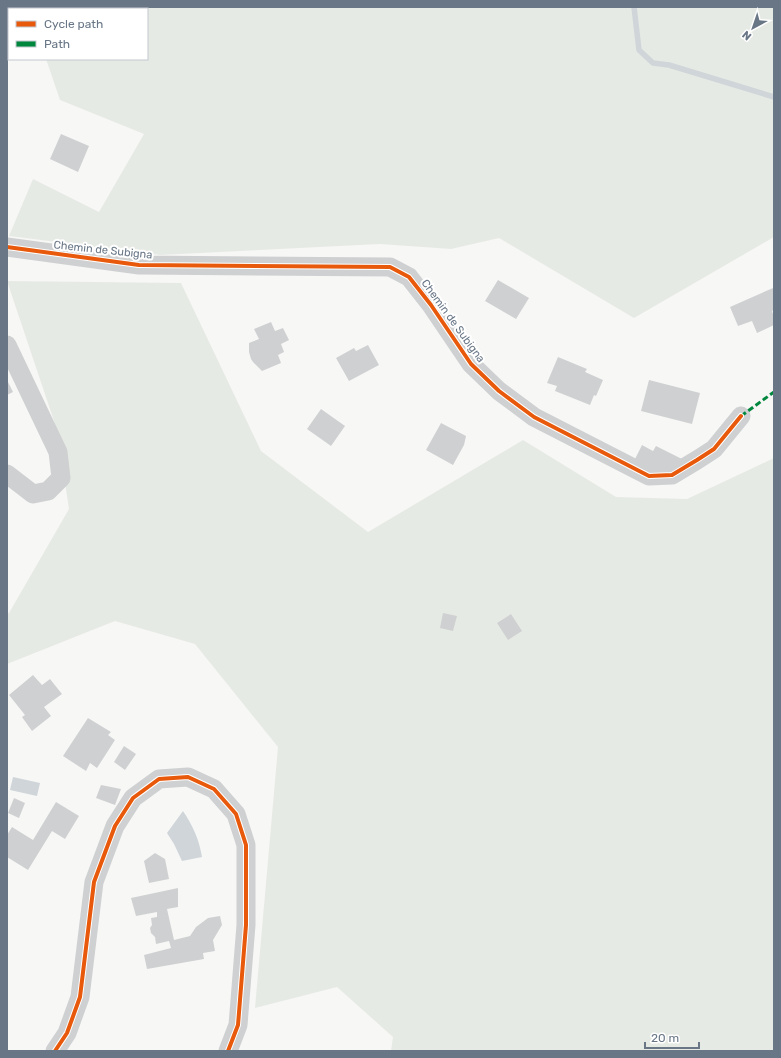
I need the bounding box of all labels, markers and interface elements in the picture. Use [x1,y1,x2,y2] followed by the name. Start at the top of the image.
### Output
[8,8,148,60] legend
[733,8,773,48] north arrow
[44,17,103,31] text: Cycle path
[740,28,754,43] text: N
[44,37,70,51] text: Path
[53,238,153,262] street label: Chemin de Subigna
[419,277,487,365] street label: Chemin de Subigna
[645,1024,699,1050] scale bar
[651,1031,679,1045] text: 20 m

